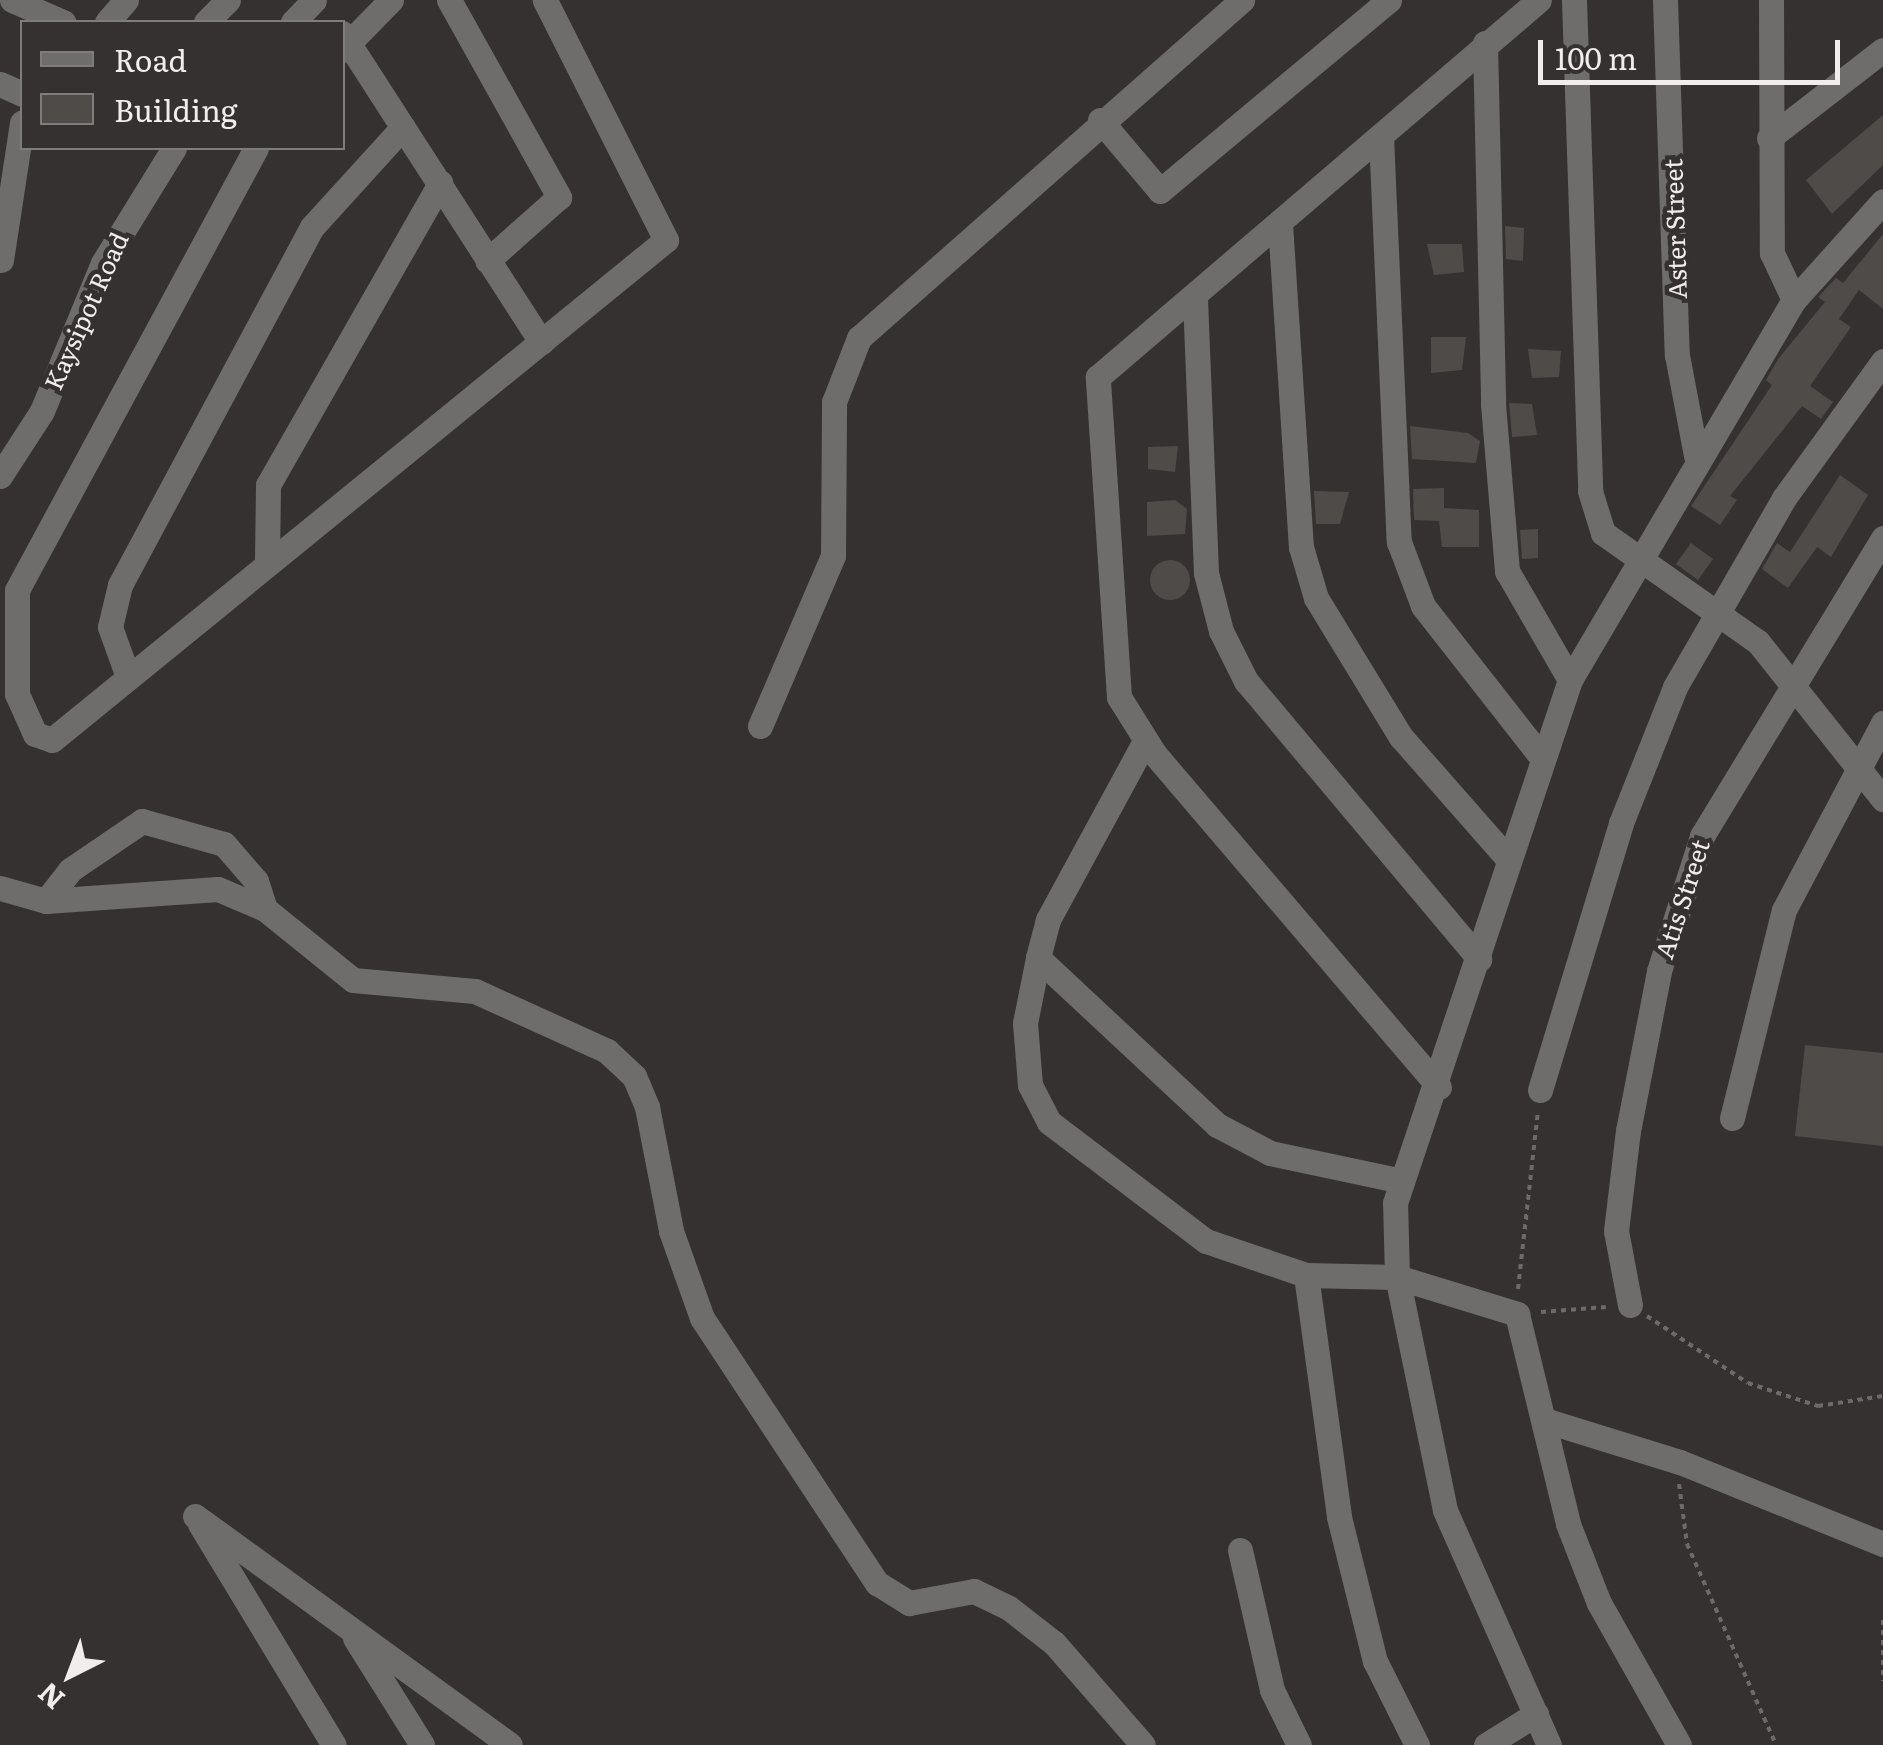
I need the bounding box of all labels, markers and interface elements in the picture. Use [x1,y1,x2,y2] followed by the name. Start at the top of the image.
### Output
[20,20,345,150] legend
[1543,20,1846,82] scale bar
[1555,35,1637,79] text: 100 m
[114,37,187,81] text: Road
[114,87,238,131] text: Building
[1658,158,1692,300] street label: Aster Street
[38,228,134,394] street label: Kaysipot Road
[1649,836,1715,962] street label: Atis Street
[20,1625,120,1725] north arrow
[27,1674,73,1721] text: N

